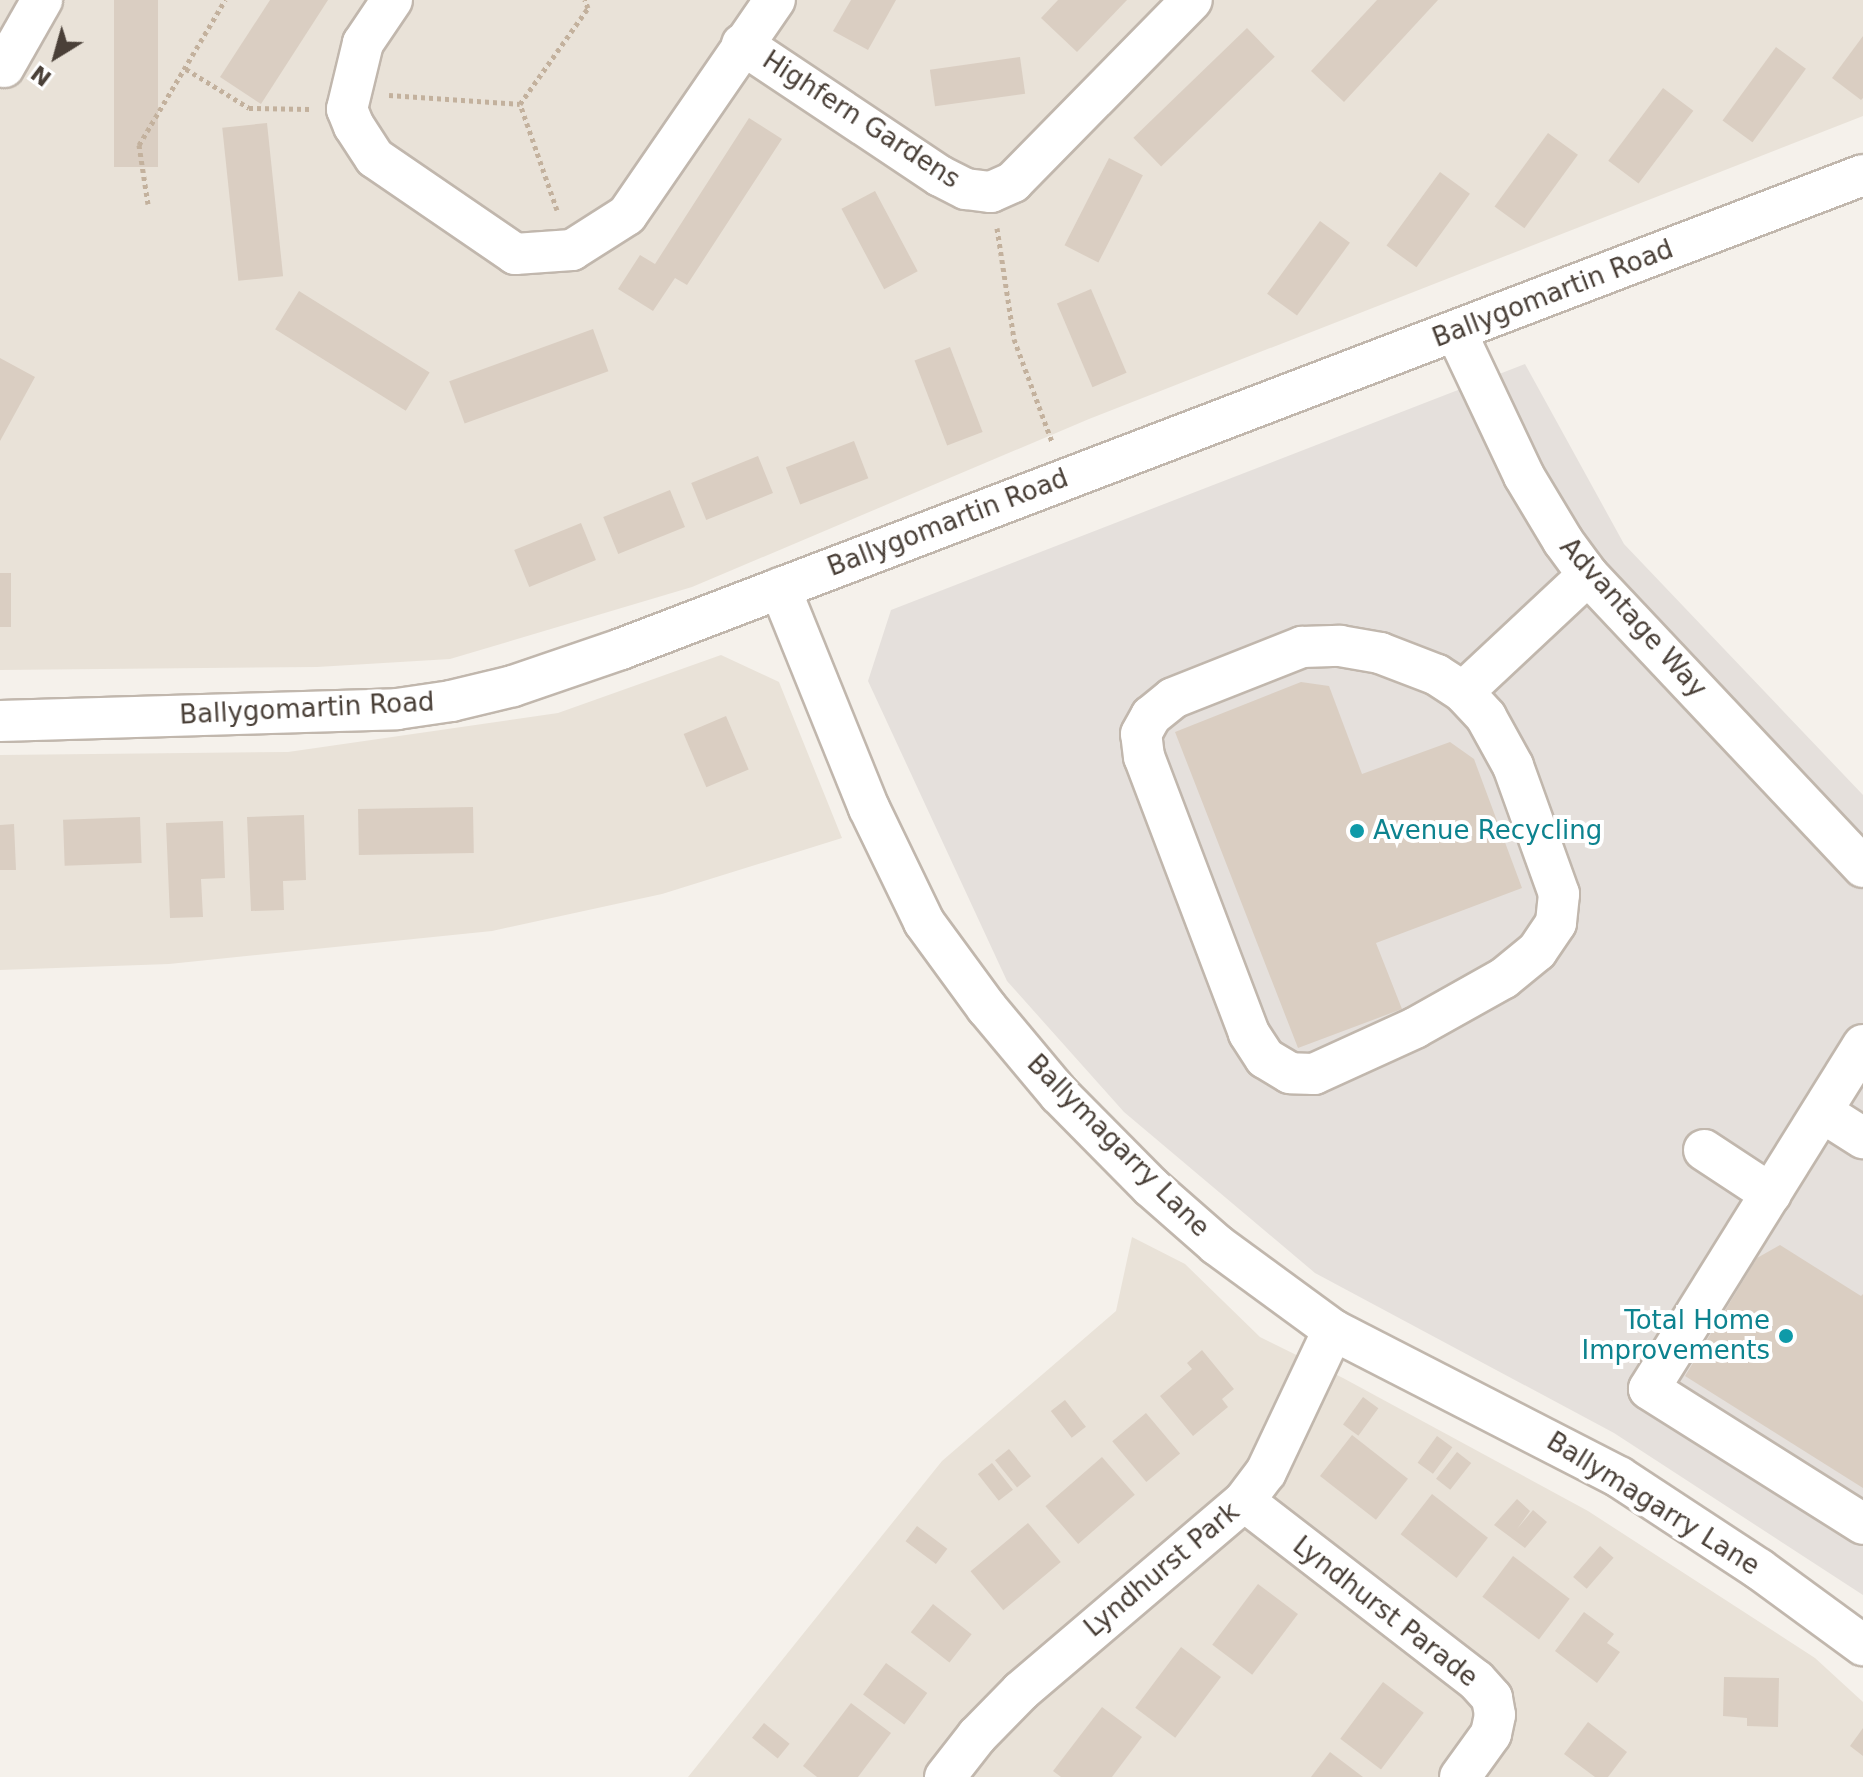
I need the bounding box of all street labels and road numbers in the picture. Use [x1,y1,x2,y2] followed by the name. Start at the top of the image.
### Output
[757,45,965,195] street label: Highfern Gardens
[1428,234,1678,354] street label: Ballygomartin Road
[823,463,1073,583] street label: Ballygomartin Road
[1553,532,1713,704] street label: Advantage Way
[179,687,435,731] street label: Ballygomartin Road
[1020,1048,1216,1244] street label: Ballymagarry Lane
[1541,1426,1765,1582] street label: Ballymagarry Lane
[1078,1496,1246,1644] street label: Lyndhurst Park
[1286,1530,1484,1694] street label: Lyndhurst Parade

